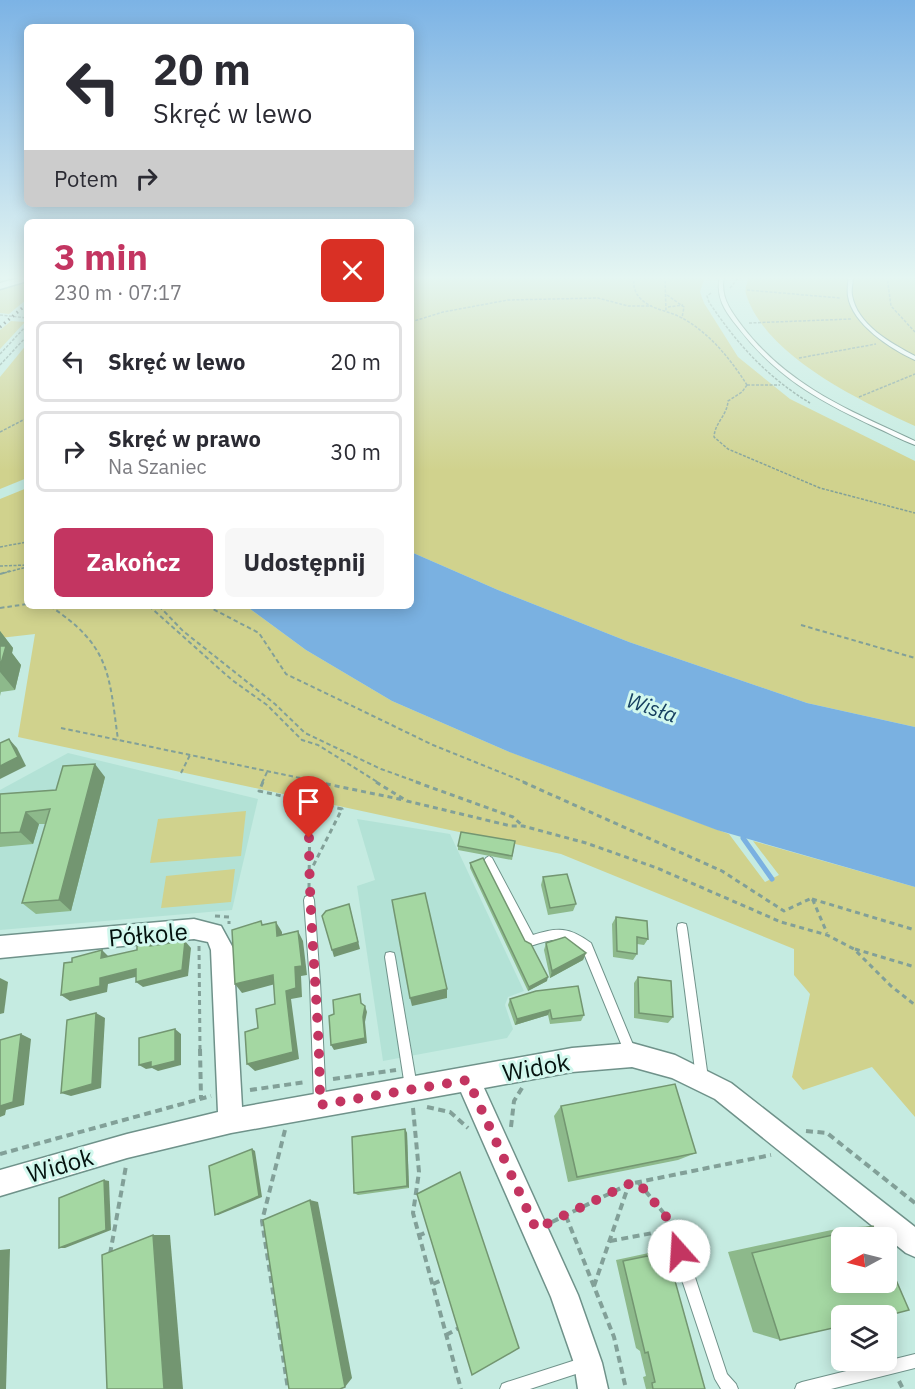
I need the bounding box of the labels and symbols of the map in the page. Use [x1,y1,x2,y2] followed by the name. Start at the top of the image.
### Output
[623,685,681,729] water label: Wisła
[283,776,334,838] pin
[107,915,189,953] street label: Półkole
[500,1045,572,1089] street label: Widok
[23,1140,97,1190] street label: Widok
[647,1219,711,1283] position arrow
[831,1227,897,1293] north arrow

